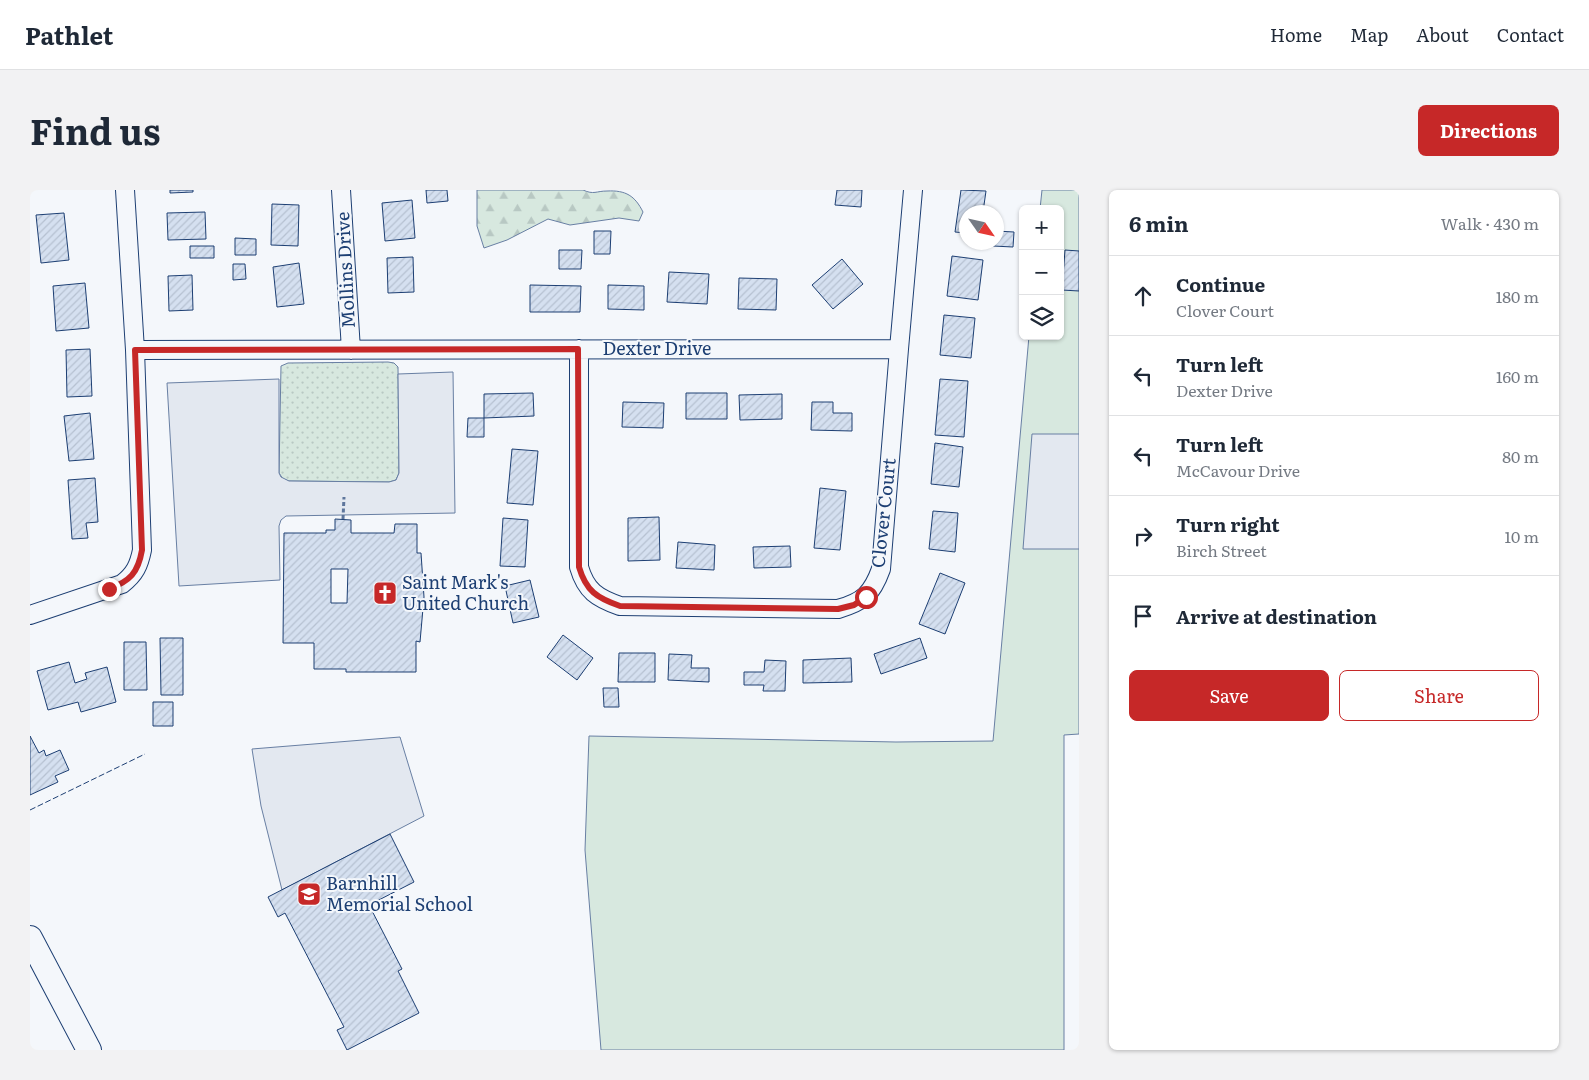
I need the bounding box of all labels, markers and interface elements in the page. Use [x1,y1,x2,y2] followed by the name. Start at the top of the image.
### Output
[25,17,113,52] text: Pathlet
[1270,21,1322,48] text: Home
[1350,21,1388,48] text: Map
[1416,21,1469,48] text: About
[1497,21,1564,48] text: Contact
[30,104,160,156] text: Find us
[1418,105,1559,156] button: Directions
[959,205,1004,250] north arrow
[1019,205,1064,340] map controls
[1019,205,1064,250] button: +
[1129,207,1189,238] text: 6 min
[328,211,361,329] street label: Mollins Drive
[1441,211,1539,235] text: Walk · 430 m
[1019,250,1064,295] button: −
[1176,270,1265,298] text: Continue
[1129,282,1157,310] icon: ahead
[1496,284,1539,308] text: 180 m
[1019,295,1064,340] button: layers
[1176,298,1274,322] text: Clover Court
[603,334,711,361] street label: Dexter Drive
[1176,350,1263,378] text: Turn left
[1129,362,1157,390] icon: left
[1496,364,1539,388] text: 160 m
[1176,378,1273,402] text: Dexter Drive
[1176,430,1263,458] text: Turn left
[1129,442,1157,470] icon: left
[1502,444,1539,468] text: 80 m
[863,456,902,569] street label: Clover Court
[1176,458,1300,482] text: McCavour Drive
[1176,510,1280,538] text: Turn right
[1129,522,1157,550] icon: right
[1505,524,1539,548] text: 10 m
[1176,538,1267,562] text: Birch Street
[402,568,529,616] place label: Saint Mark's United Church
[98,578,121,601] route end
[372,580,398,606] church icon: Saint Mark's United Church
[855,586,878,609] route start
[1129,602,1157,630] icon: arrive
[1176,602,1377,630] text: Arrive at destination
[1129,670,1329,721] button: Save
[1339,670,1539,721] button: Share
[326,869,473,917] place label: Barnhill Memorial School
[296,881,322,907] school or university icon: Barnhill Memorial School

